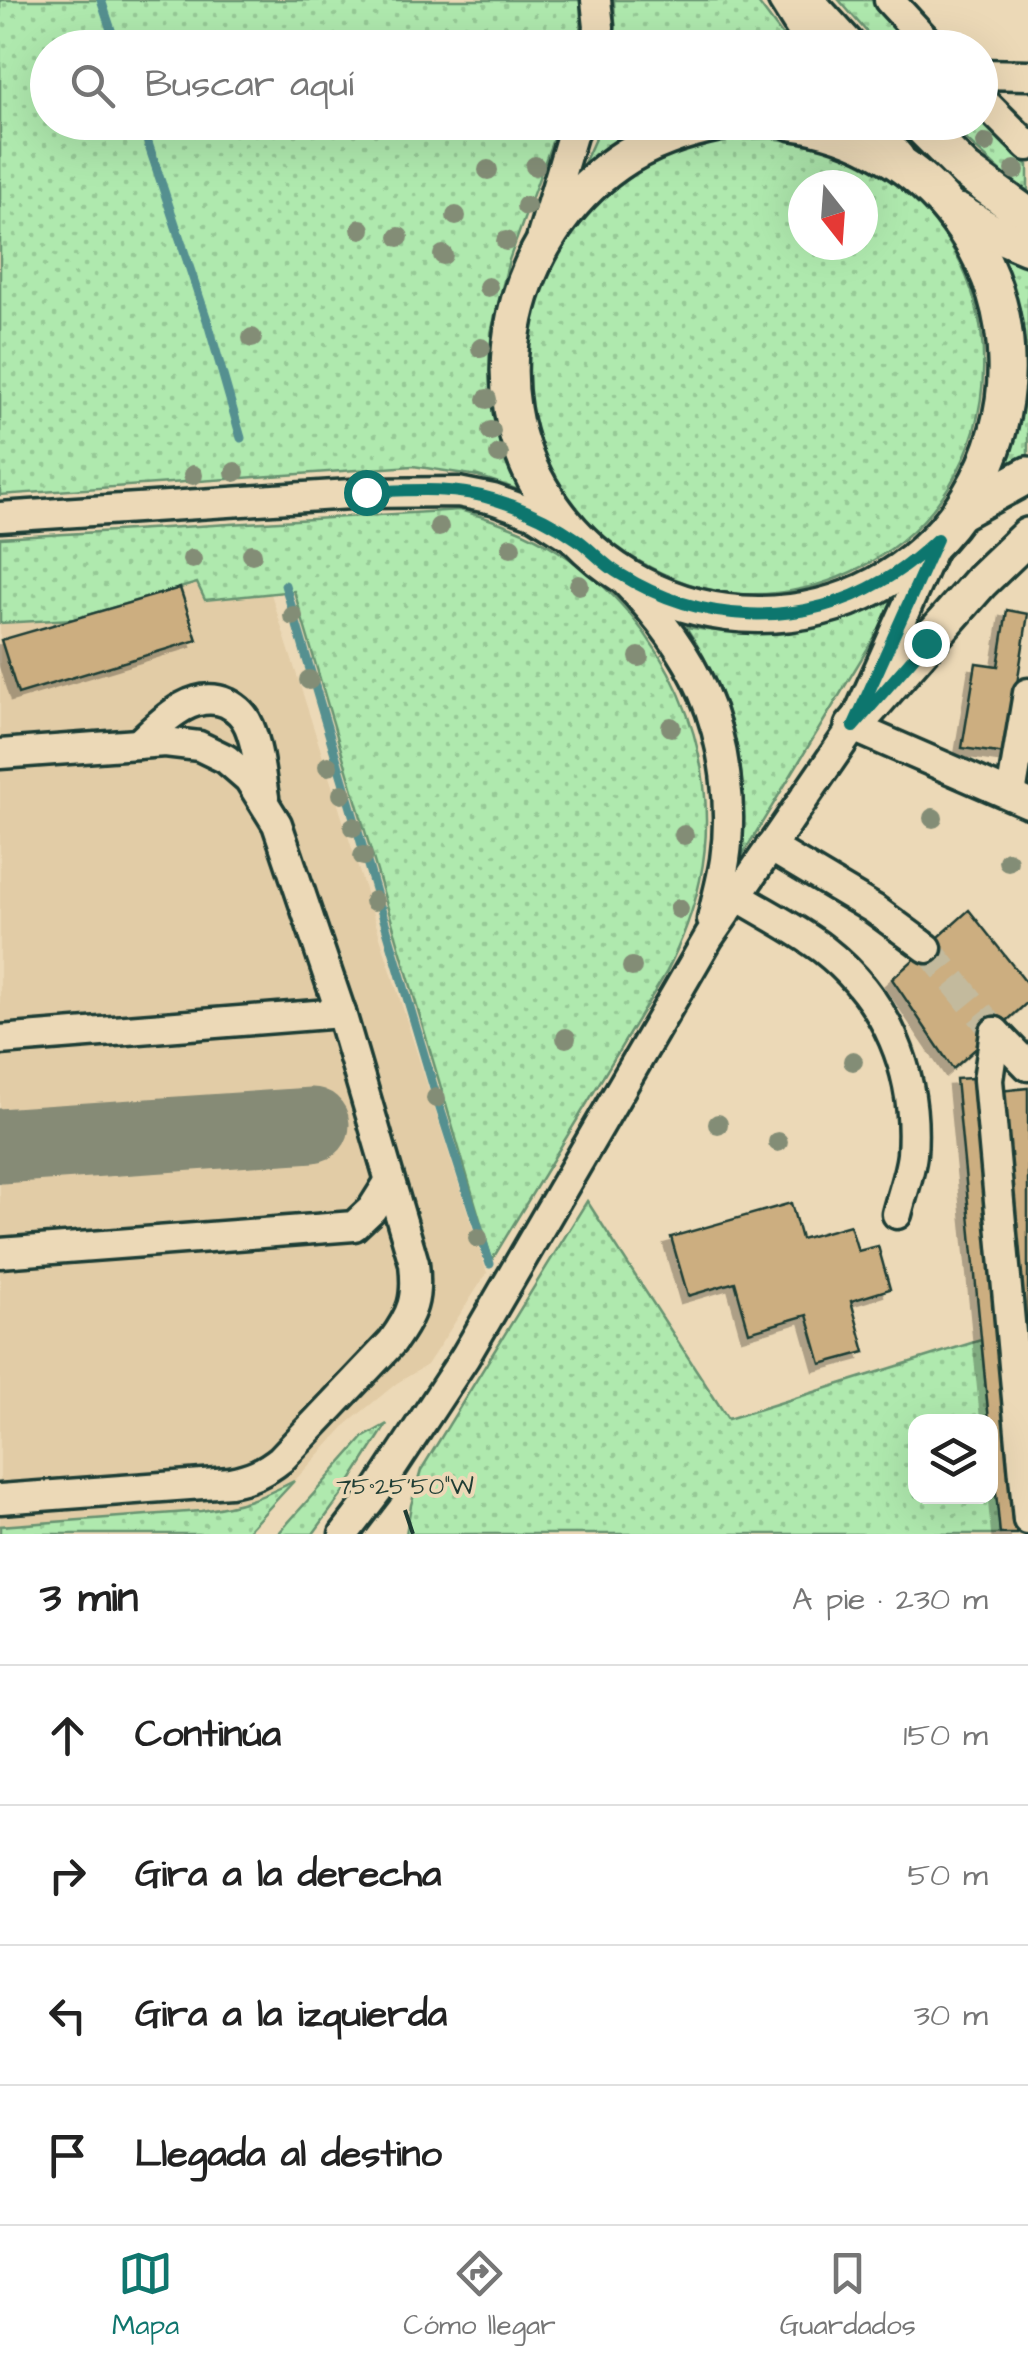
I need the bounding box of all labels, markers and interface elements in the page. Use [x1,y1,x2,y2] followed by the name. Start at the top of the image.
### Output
[30,30,998,140] search box
[65,58,120,113] icon: search
[145,59,354,111] text: Buscar aquí
[788,170,878,260] north arrow
[344,470,390,516] route start
[904,621,950,667] route end
[908,1414,998,1504] map controls
[908,1414,998,1504] button: layers
[336,1469,474,1504] text: 75°25'50"W
[40,1570,138,1628] text: 3 min
[792,1577,988,1622] text: A pie · 230 m
[40,1708,95,1763] icon: ahead
[135,1709,281,1761] text: Continúa
[903,1713,988,1758] text: 150 m
[40,1848,95,1903] icon: right
[135,1849,441,1901] text: Gira a la derecha
[907,1853,988,1898] text: 50 m
[40,1988,95,2043] icon: left
[135,1989,447,2041] text: Gira a la izquierda
[914,1993,988,2038] text: 30 m
[40,2128,95,2183] icon: arrive
[135,2129,442,2181] text: Llegada al destino
[112,2246,179,2345] tab: Mapa
[403,2246,556,2345] tab: Cómo llegar
[780,2246,916,2345] tab: Guardados

